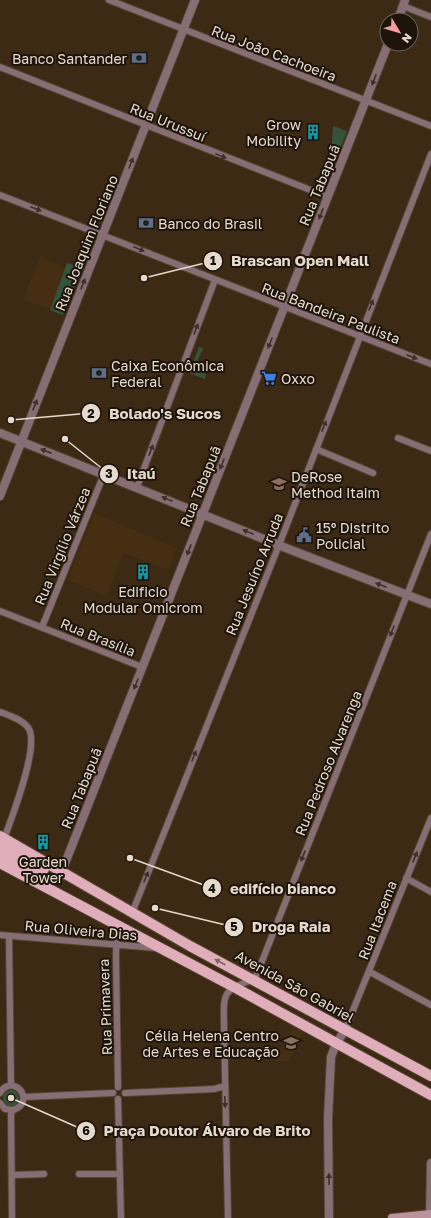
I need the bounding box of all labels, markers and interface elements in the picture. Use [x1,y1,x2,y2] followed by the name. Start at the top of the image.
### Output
[379,12,419,52] north arrow
[209,21,339,85] street label: Rua João Cachoeira
[400,31,415,46] text: N
[130,49,148,67] bank icon: Banco Santander
[12,50,128,67] place label: Banco Santander
[370,75,376,87] one-way arrow
[128,99,210,145] street label: Rua Urussuí
[246,116,301,149] place label: Grow Mobility
[304,123,322,141] building icon: Grow Mobility
[295,142,343,228] street label: Rua Tabapuã
[215,153,227,159] one-way arrow
[128,157,134,169] one-way arrow
[51,173,121,313] street label: Rua Joaquim Floriano
[31,206,43,212] one-way arrow
[317,209,323,221] one-way arrow
[137,214,155,232] bank icon: Banco do Brasil
[158,215,262,232] place label: Banco do Brasil
[134,247,146,253] one-way arrow
[203,247,377,274] callout: Brascan Open Mall
[231,251,369,269] text: Brascan Open Mall
[210,253,216,268] text: 1
[81,278,87,290] one-way arrow
[259,279,403,347] street label: Rua Bandeira Paulista
[368,299,374,311] one-way arrow
[194,322,200,334] one-way arrow
[267,338,273,349] one-way arrow
[406,355,418,361] one-way arrow
[111,357,224,390] place label: Caixa Econômica Federal
[90,364,108,382] bank icon: Caixa Econômica Federal
[260,369,278,387] supermarket icon: Oxxo
[281,370,315,387] place label: Oxxo
[33,399,39,411] one-way arrow
[81,400,229,427] callout: Bolado's Sucos
[109,404,221,422] text: Bolado's Sucos
[87,406,95,421] text: 2
[322,420,328,432] one-way arrow
[176,443,224,529] street label: Rua Tabapuã
[148,444,154,456] one-way arrow
[39,448,51,454] one-way arrow
[219,459,225,471] one-way arrow
[99,461,163,488] callout: Itaú
[127,464,155,482] text: Itaú
[105,466,113,481] text: 3
[291,468,380,501] place label: DeRose Method Itaim
[270,475,288,493] school or university icon: DeRose Method Itaim
[31,485,93,607] street label: Rua Virgílio Várzea
[160,495,172,501] one-way arrow
[222,510,286,638] street label: Rua Jesuíno Arruda
[316,519,390,552] place label: 15º Distrito Policial
[295,526,313,544] public building icon: 15º Distrito Policial
[242,529,253,535] one-way arrow
[185,544,191,556] one-way arrow
[134,563,152,581] building icon: Edificio Modular Omicrom
[375,582,387,588] one-way arrow
[83,583,203,616] place label: Edificio Modular Omicrom
[58,614,138,660] street label: Rua Brasília
[389,626,395,638] one-way arrow
[132,678,138,690] one-way arrow
[291,688,365,838] street label: Rua Pedroso Alvarenga
[57,745,105,831] street label: Rua Tabapuã
[192,749,198,761] one-way arrow
[34,833,52,851] building icon: Garden Tower
[300,851,306,863] one-way arrow
[412,852,418,863] one-way arrow
[19,853,67,886] place label: Garden Tower
[144,870,150,882] one-way arrow
[202,875,344,902] callout: edifício bianco
[354,878,400,962] street label: Rua Itacema
[230,879,336,897] text: edifício bianco
[208,881,216,896] text: 4
[224,914,339,941] callout: Droga Raia
[24,917,138,943] street label: Rua Oliveira Dias
[252,917,331,935] text: Droga Raia
[230,919,238,934] text: 5
[232,946,358,1026] street label: Avenida São Gabriel
[214,958,226,965] one-way arrow
[95,959,115,1055] street label: Rua Primavera
[142,1027,279,1060] place label: Célia Helena Centro de Artes e Educação
[282,1034,300,1052] school or university icon: Célia Helena Centro de Artes e Educação
[222,1096,229,1108] one-way arrow
[76,1117,319,1144] callout: Praça Doutor Álvaro de Brito
[104,1121,310,1139] text: Praça Doutor Álvaro de Brito
[82,1123,90,1138] text: 6
[325,1173,332,1185] one-way arrow

